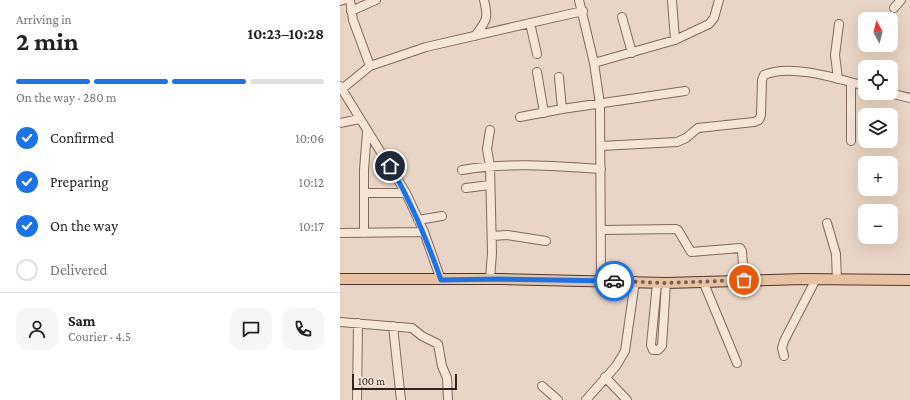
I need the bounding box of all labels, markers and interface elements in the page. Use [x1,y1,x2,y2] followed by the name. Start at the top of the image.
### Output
[16,12,72,27] text: Arriving in
[858,12,898,52] north arrow
[858,12,898,244] map controls
[248,26,324,42] text: 10:23–10:28
[16,27,79,56] text: 2 min
[858,60,898,100] button: locate
[16,90,116,105] text: On the way · 280 m
[858,108,898,148] button: layers
[16,127,38,149] icon: check
[50,130,114,146] text: Confirmed
[295,131,324,146] text: 10:06
[373,149,407,183] pin
[379,155,401,177] icon: home
[858,156,898,196] button: +
[16,171,38,193] icon: check
[50,174,109,190] text: Preparing
[299,175,324,190] text: 10:12
[858,204,898,244] button: −
[16,215,38,237] icon: check
[50,218,118,234] text: On the way
[299,219,324,234] text: 10:17
[594,261,634,301] courier
[50,262,107,278] text: Delivered
[727,263,761,297] pin
[733,269,755,291] icon: bag
[603,270,625,292] icon: car
[16,308,58,350] button: person
[230,308,272,350] button: chat
[282,308,324,350] button: phone
[68,313,96,329] text: Sam
[68,329,131,344] text: Courier · 4.5
[352,372,457,391] scale bar
[358,375,385,387] text: 100 m

